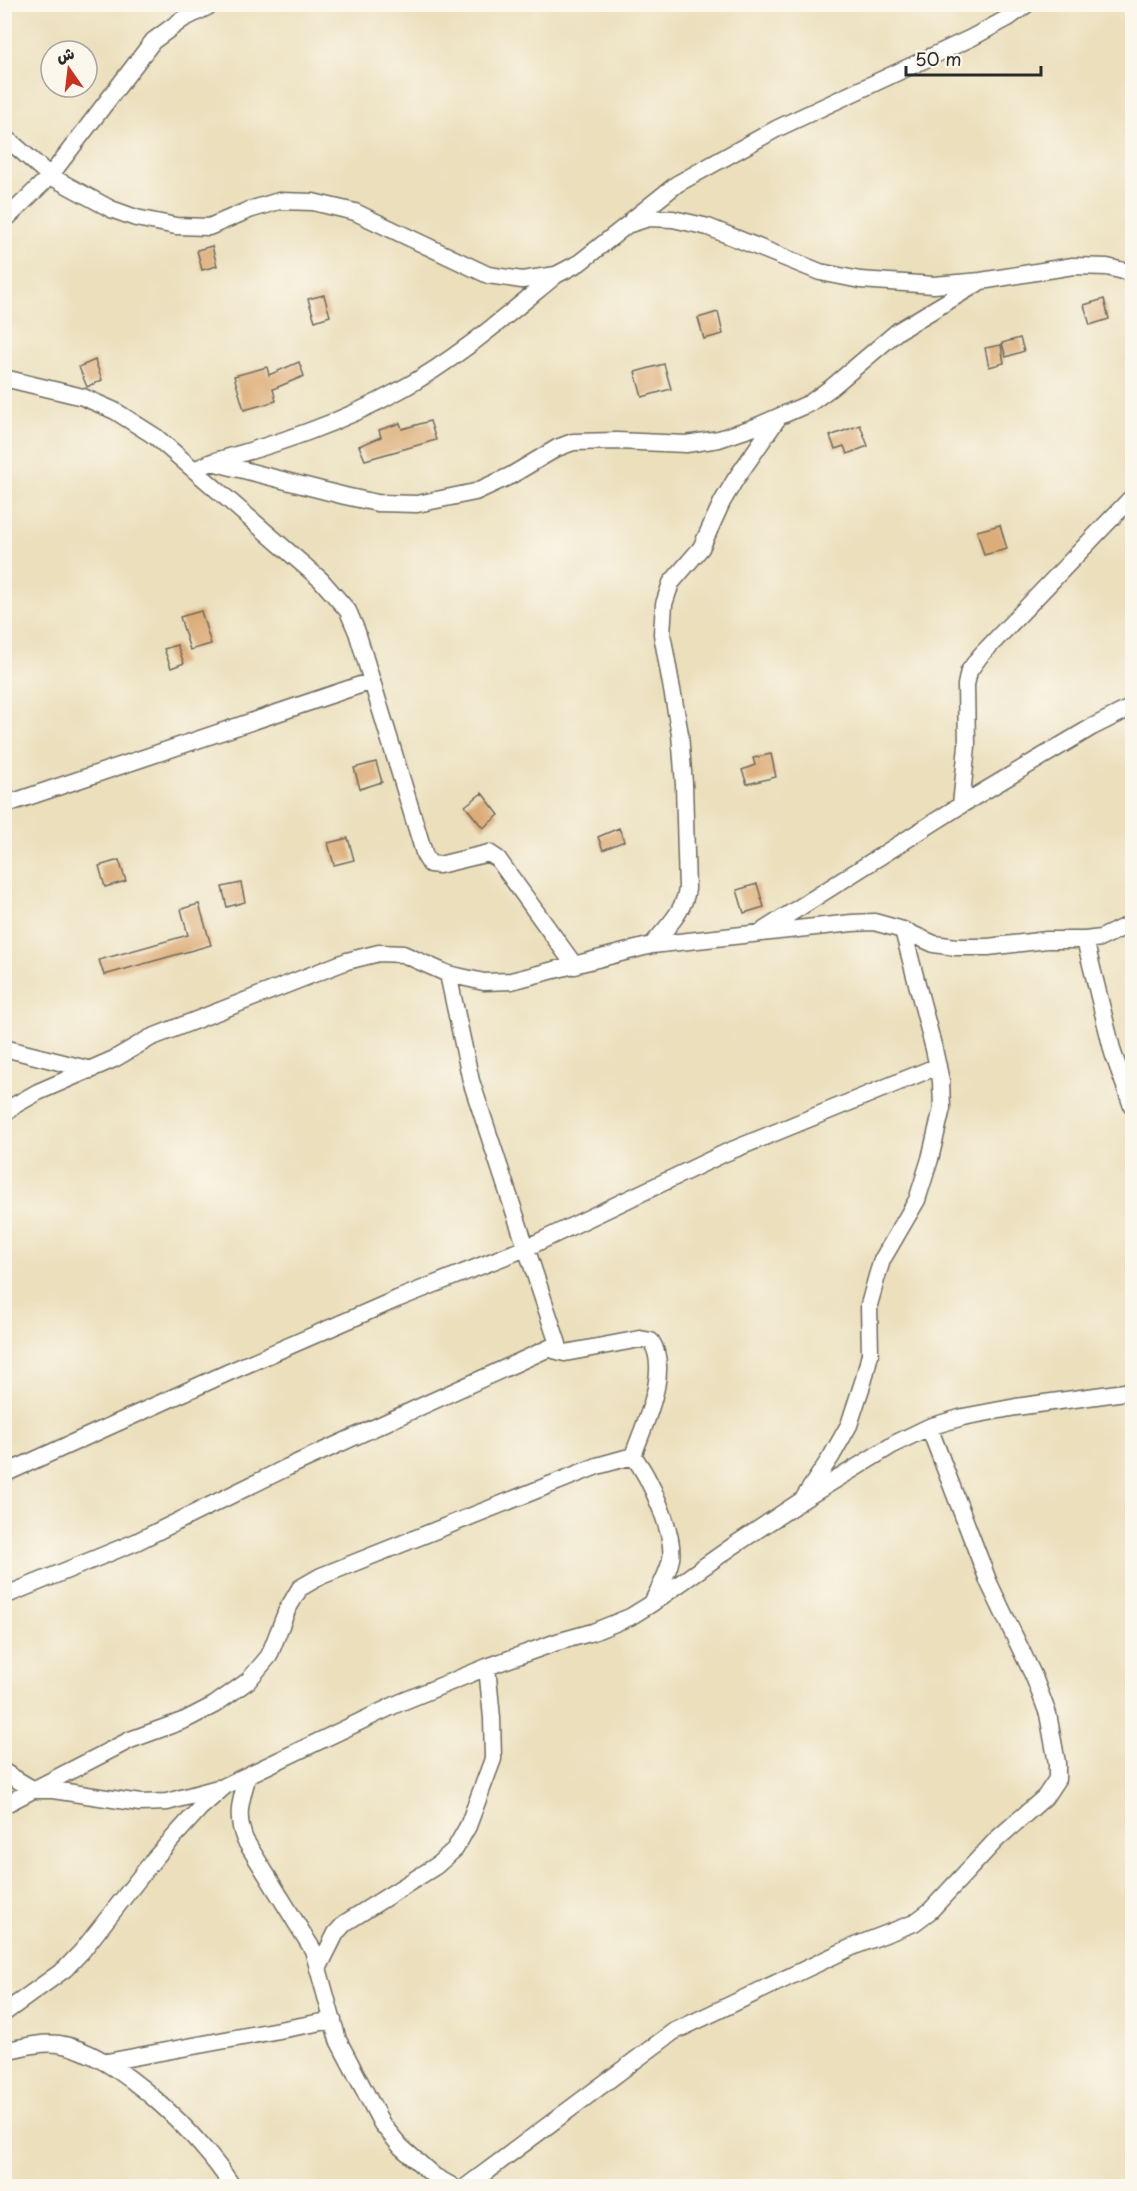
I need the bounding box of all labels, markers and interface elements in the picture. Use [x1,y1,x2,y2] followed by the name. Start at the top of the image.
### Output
[39,39,99,99] north arrow
[906,39,1041,77] scale bar
[54,40,77,67] text: ش
[915,45,962,72] text: 50 m

